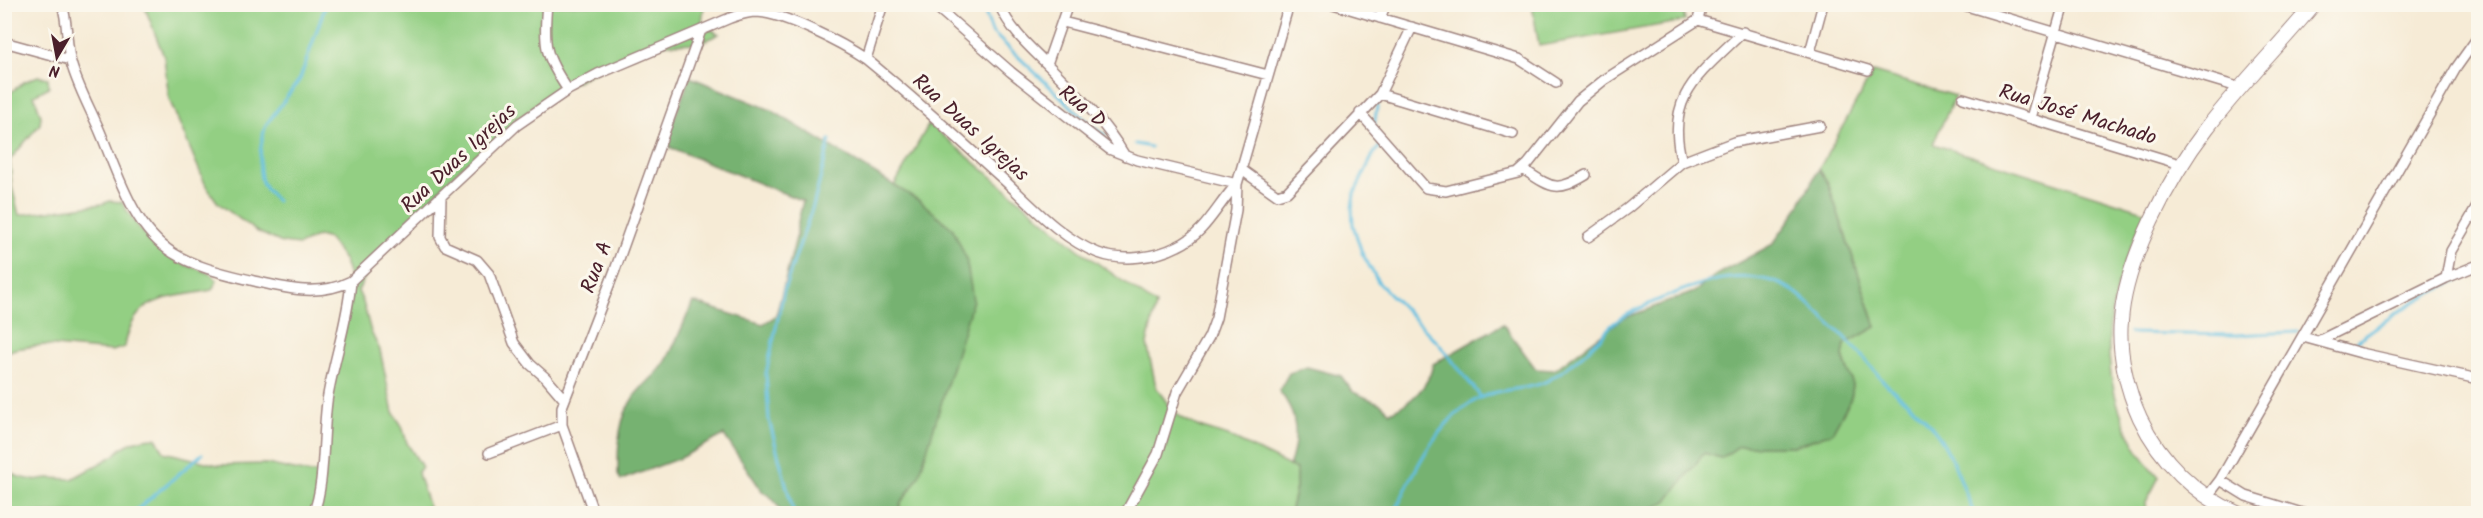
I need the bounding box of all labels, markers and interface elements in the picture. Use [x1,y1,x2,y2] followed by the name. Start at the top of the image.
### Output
[27,27,87,87] north arrow
[48,57,62,83] text: N
[904,66,1036,190] street label: Rua Duas Igrejas
[1995,76,2161,155] street label: Rua José Machado
[1051,77,1113,137] street label: Rua D
[393,96,525,222] street label: Rua Duas Igrejas
[572,237,622,298] street label: Rua A

